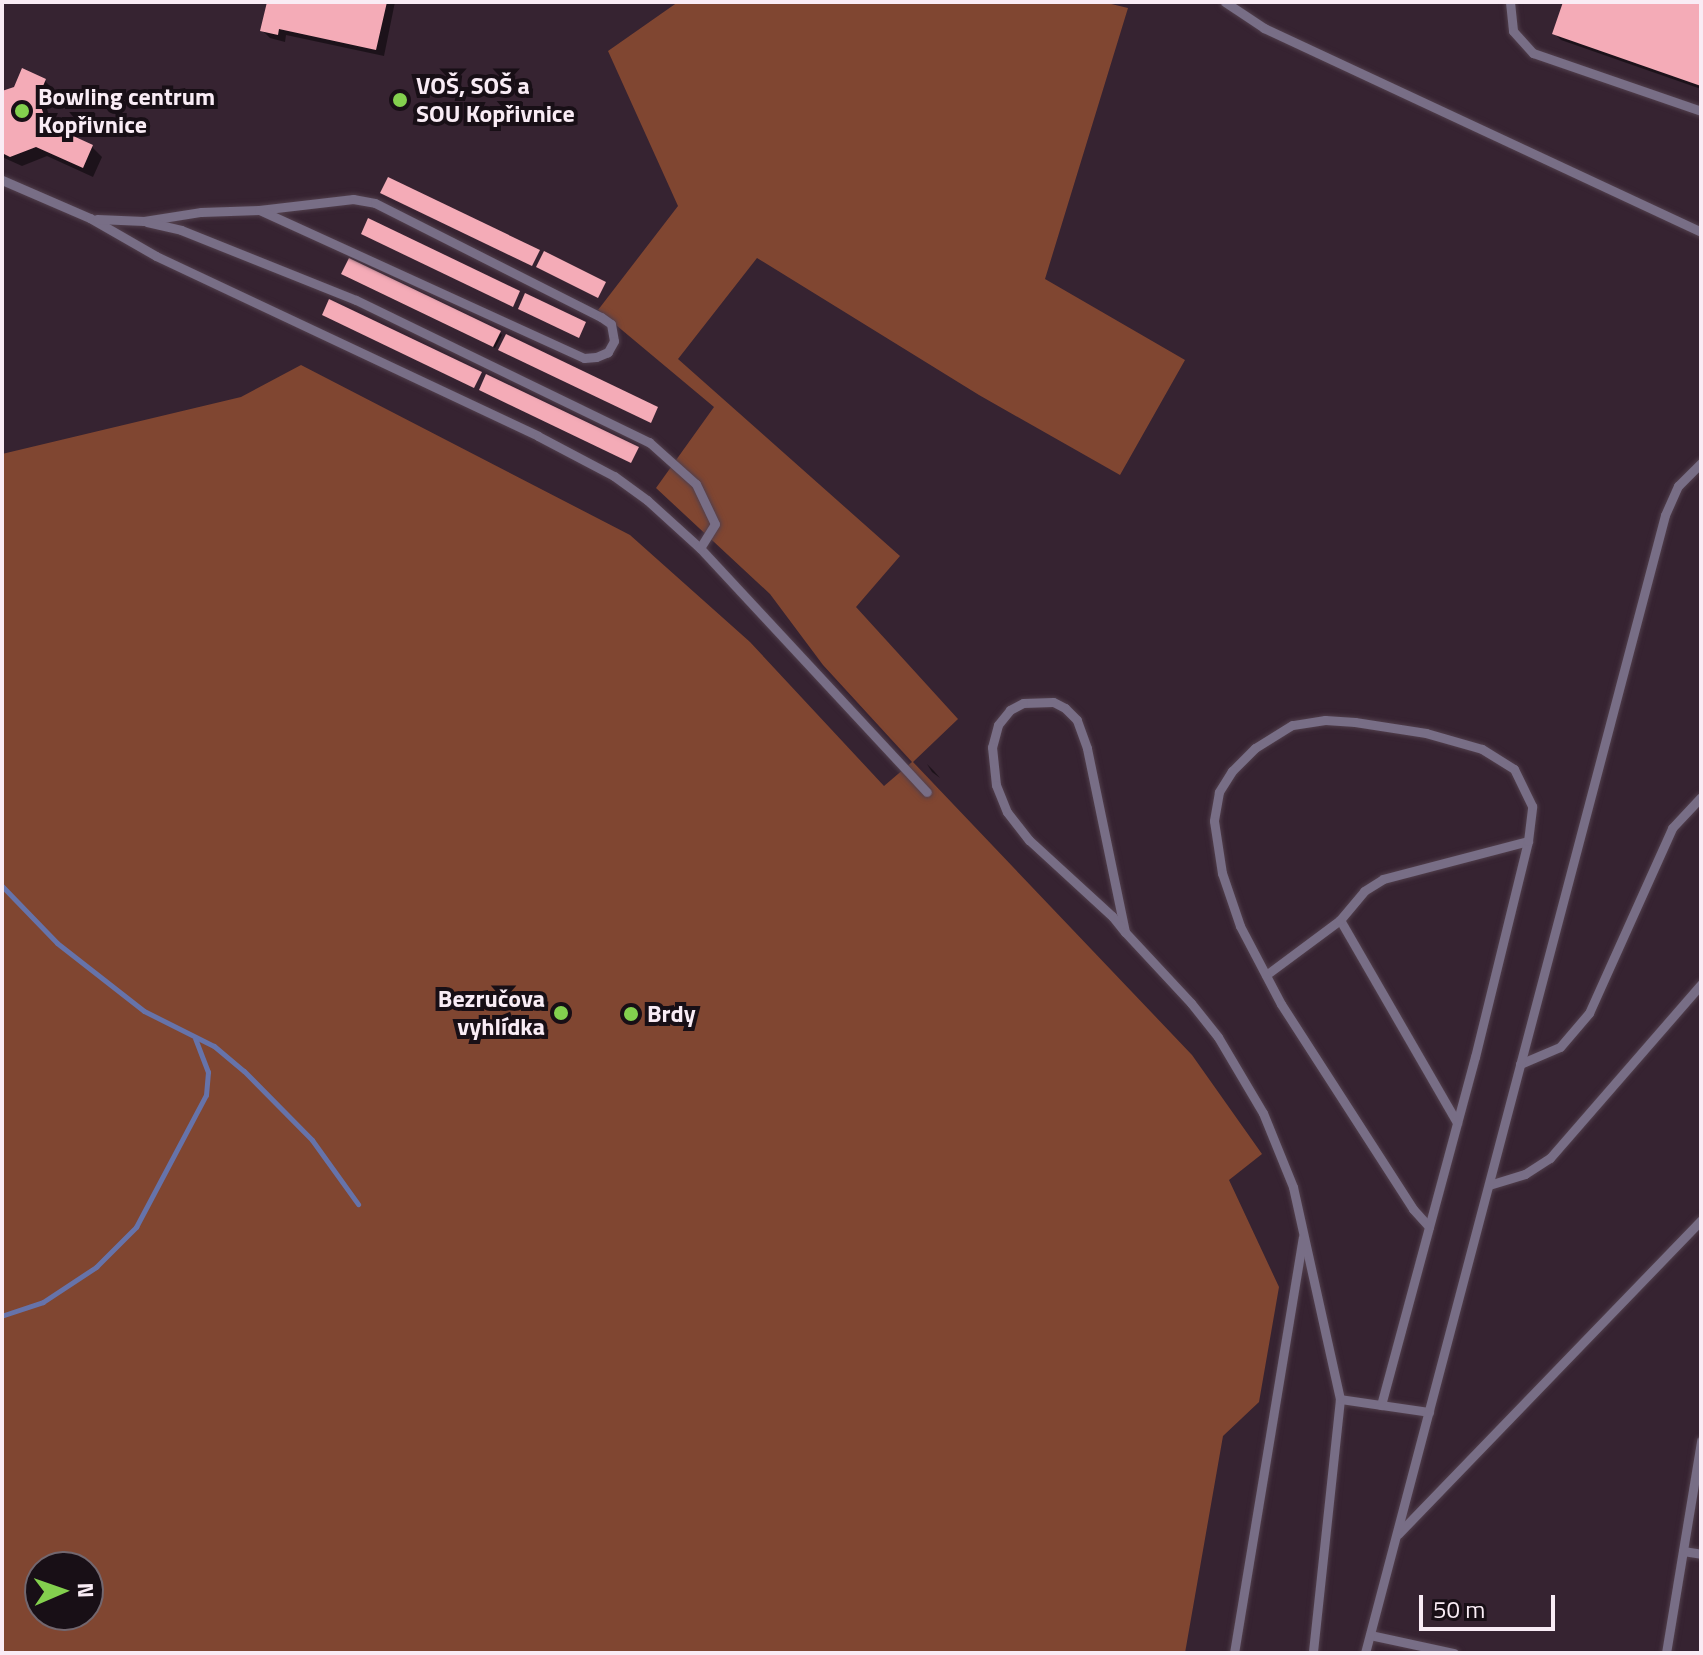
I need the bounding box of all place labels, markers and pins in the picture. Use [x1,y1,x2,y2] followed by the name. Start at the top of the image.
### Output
[416,72,575,128] place label: VOŠ, SOŠ a SOU Kopřivnice
[38,83,215,139] place label: Bowling centrum Kopřivnice
[391,91,409,109] marker: VOŠ, SOŠ a SOU Kopřivnice
[13,102,31,120] marker: Bowling centrum Kopřivnice
[438,985,545,1041] place label: Bezručova vyhlídka
[647,1000,696,1028] place label: Brdy
[552,1004,570,1022] marker: Bezručova vyhlídka
[622,1005,640,1023] marker: Brdy

